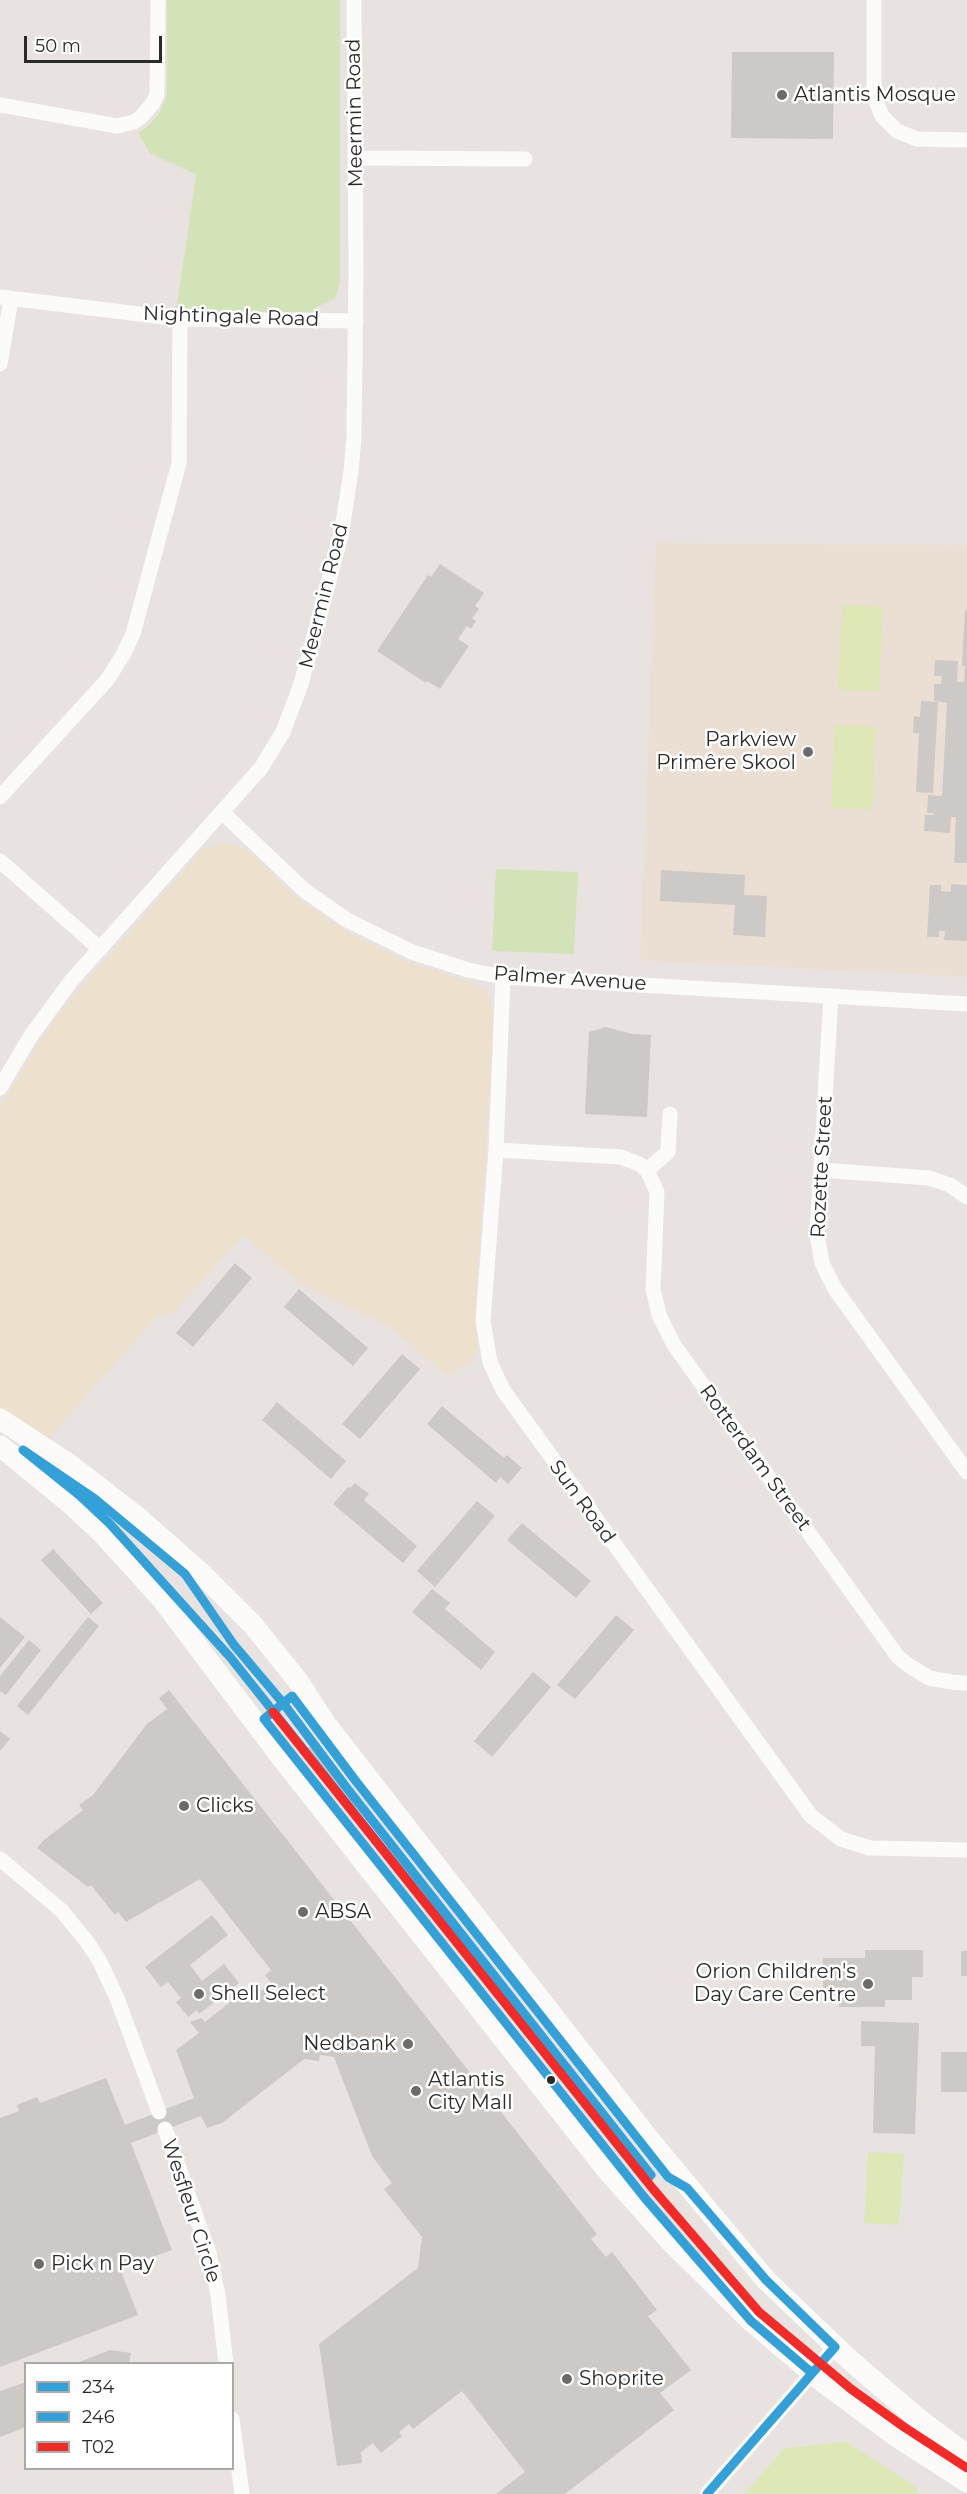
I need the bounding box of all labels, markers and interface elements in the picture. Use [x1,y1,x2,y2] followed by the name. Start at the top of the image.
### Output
[27,24,165,62] scale bar
[35,35,81,57] text: 50 m
[342,38,368,188] street label: Meermin Road
[794,83,956,107] place label: Atlantis Mosque
[775,88,789,102] marker: Atlantis Mosque
[142,302,320,332] street label: Nightingale Road
[294,521,354,671] street label: Meermin Road
[656,728,796,775] place label: Parkview Primêre Skool
[801,745,815,759] marker: Parkview Primêre Skool
[493,962,647,996] street label: Palmer Avenue
[806,1095,838,1239] street label: Rozette Street
[694,1380,816,1536] street label: Rotterdam Street
[544,1456,620,1548] street label: Sun Road
[196,1794,253,1818] place label: Clicks
[177,1799,191,1813] marker: Clicks
[315,1900,371,1924] place label: ABSA
[296,1905,310,1919] marker: ABSA
[694,1960,856,2007] place label: Orion Children's Day Care Centre
[861,1977,875,1991] marker: Orion Children's Day Care Centre
[211,1982,326,2006] place label: Shell Select
[192,1987,206,2001] marker: Shell Select
[303,2032,396,2056] place label: Nedbank
[401,2037,415,2051] marker: Nedbank
[428,2068,513,2115] place label: Atlantis City Mall
[545,2074,557,2086] unlabelled marker
[409,2084,423,2098] marker: Atlantis City Mall
[156,2136,226,2286] street label: Wesfleur Circle
[51,2252,154,2276] place label: Pick n Pay
[32,2257,46,2271] marker: Pick n Pay
[24,2362,234,2470] legend
[579,2367,664,2391] place label: Shoprite
[560,2372,574,2386] marker: Shoprite
[82,2376,114,2398] text: 234
[82,2406,115,2428] text: 246
[82,2436,114,2458] text: T02

